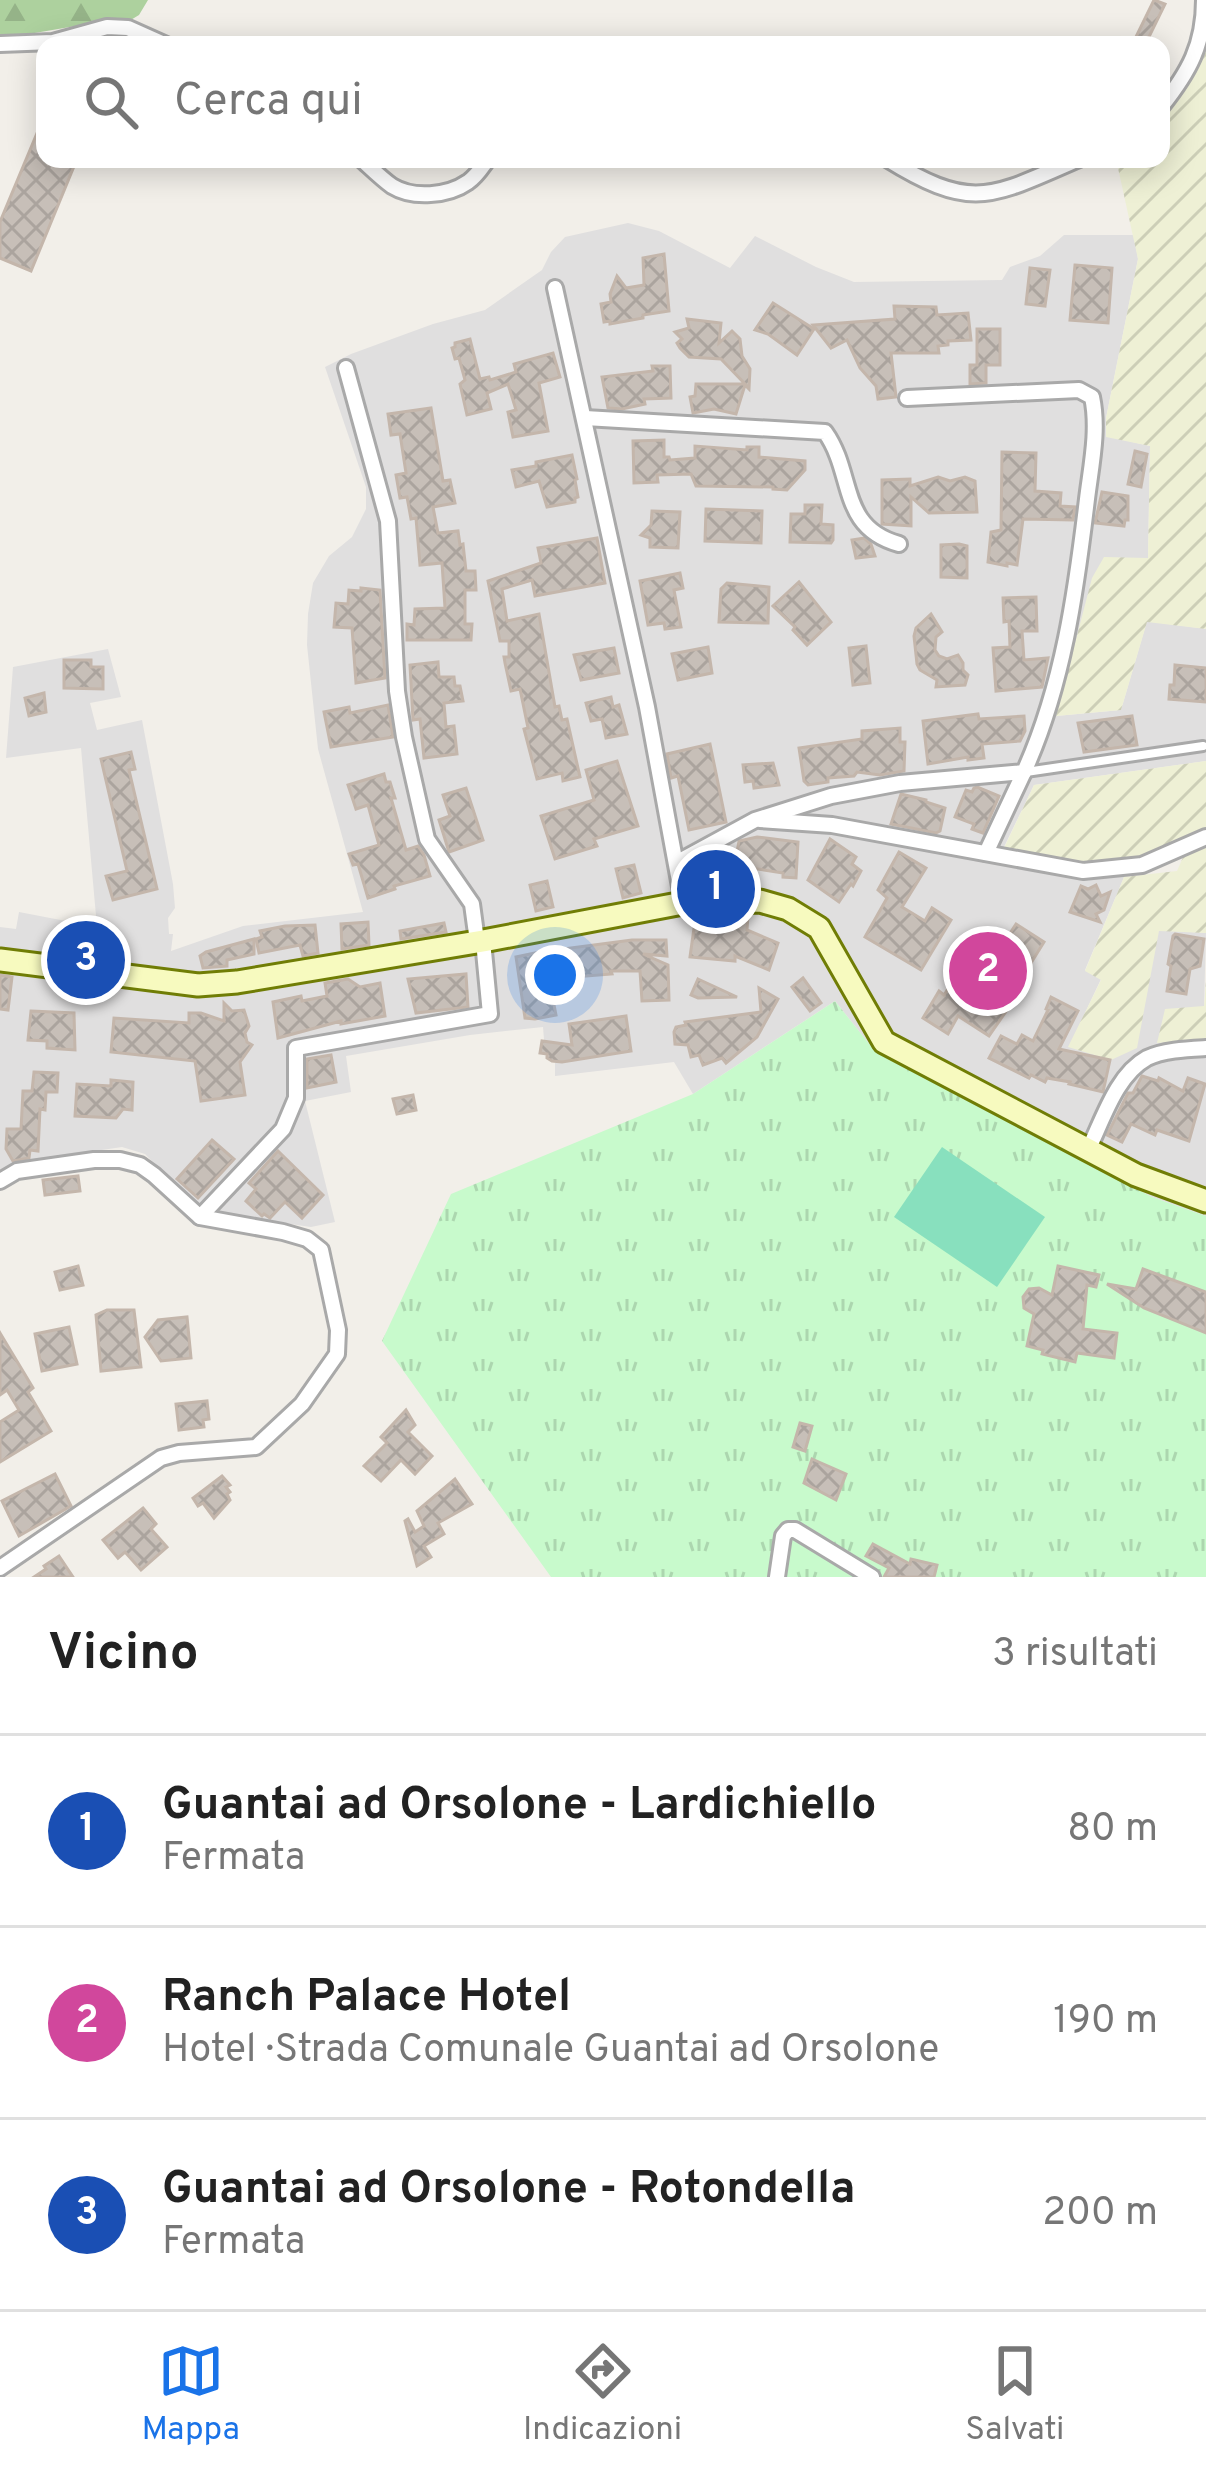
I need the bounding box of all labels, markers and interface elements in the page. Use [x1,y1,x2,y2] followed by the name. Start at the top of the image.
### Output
[36,36,1170,168] search box
[78,69,144,135] icon: search
[174,74,363,131] text: Cerca qui
[677,844,755,934] pin: 1
[47,915,125,1005] pin: 3
[949,926,1027,1016] pin: 2
[525,945,585,1005] your location
[48,1623,199,1688] text: Vicino
[992,1631,1158,1680] text: 3 risultati
[162,1778,877,1835] text: Guantai ad Orsolone - Lardichiello
[79,1806,95,1855] text: 1
[1067,1806,1158,1855] text: 80 m
[162,1835,305,1884] text: Fermata
[162,1970,571,2027] text: Ranch Palace Hotel
[75,1998,99,2047] text: 2
[1053,1998,1158,2047] text: 190 m
[162,2027,939,2076] text: Hotel · Strada Comunale Guantai ad Orsolone
[162,2162,855,2219] text: Guantai ad Orsolone - Rotondella
[75,2190,99,2239] text: 3
[1042,2190,1158,2239] text: 200 m
[162,2219,305,2268] text: Fermata
[142,2338,240,2452] tab: Mappa
[523,2338,682,2452] tab: Indicazioni
[965,2338,1064,2452] tab: Salvati

